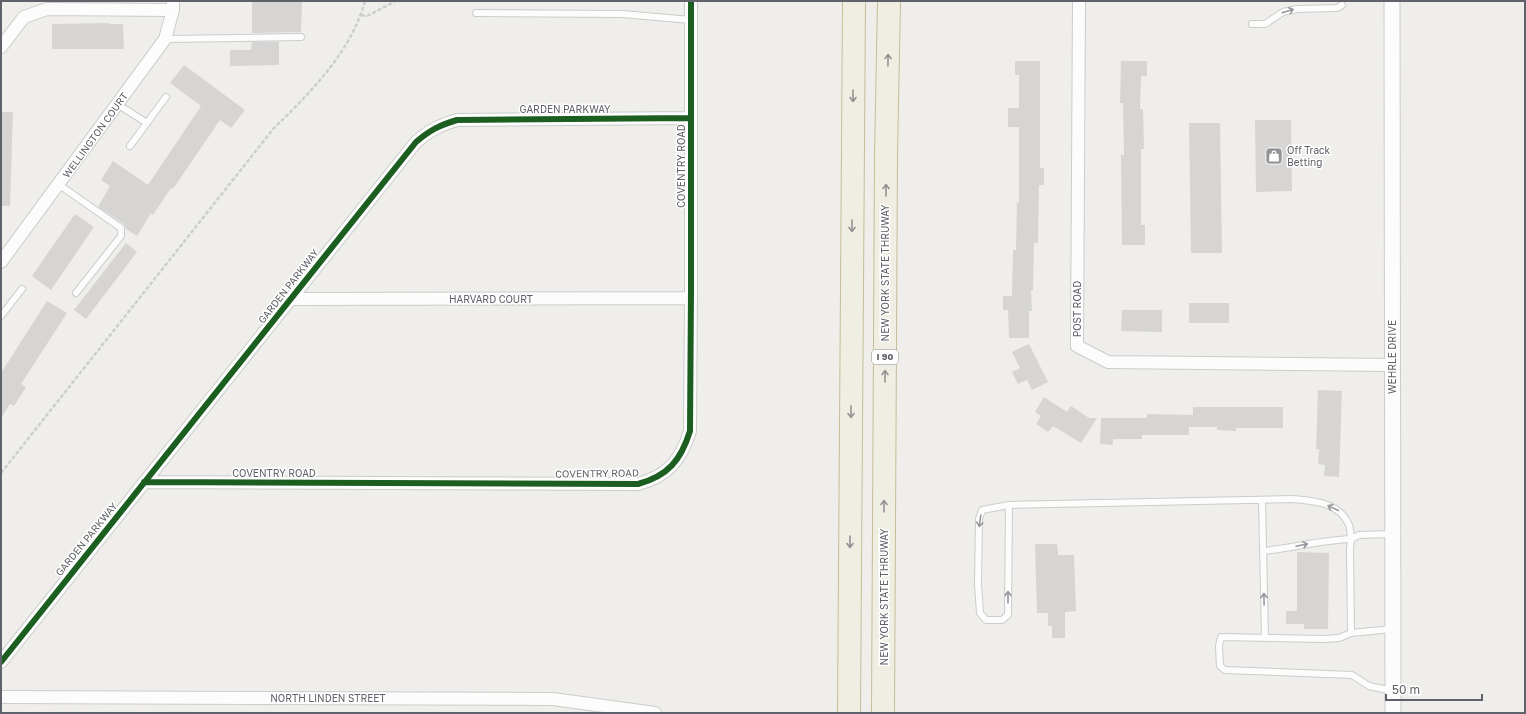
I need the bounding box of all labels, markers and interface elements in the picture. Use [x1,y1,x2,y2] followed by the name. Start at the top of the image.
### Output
[1281,7,1294,14] one-way arrow
[884,54,892,67] one-way arrow
[849,89,857,102] one-way arrow
[60,90,130,180] street label: WELLINGTON COURT
[520,103,611,115] street label: GARDEN PARKWAY
[675,124,687,208] street label: COVENTRY ROAD
[1287,144,1331,168] place label: Off Track Betting
[1264,146,1284,166] shop icon: Off Track Betting
[882,184,890,197] one-way arrow
[879,204,891,341] street label: NEW YORK STATE THRUWAY
[848,219,856,232] one-way arrow
[255,246,321,326] street label: GARDEN PARKWAY
[1071,281,1083,337] street label: POST ROAD
[449,293,533,305] street label: HARVARD COURT
[1386,320,1398,394] street label: WEHRLE DRIVE
[872,350,898,364] road number: I 90
[881,370,889,383] one-way arrow
[847,405,855,418] one-way arrow
[555,466,639,480] street label: COVENTRY ROAD
[232,467,316,479] street label: COVENTRY ROAD
[53,499,120,578] street label: GARDEN PARKWAY
[880,500,888,513] one-way arrow
[1327,503,1339,511] one-way arrow
[976,514,984,527] one-way arrow
[878,528,890,665] street label: NEW YORK STATE THRUWAY
[846,535,854,548] one-way arrow
[1295,541,1308,549] one-way arrow
[1004,591,1012,604] one-way arrow
[1260,593,1268,606] one-way arrow
[1386,676,1482,702] scale bar
[1392,682,1420,697] text: 50 m
[270,692,386,704] street label: NORTH LINDEN STREET

